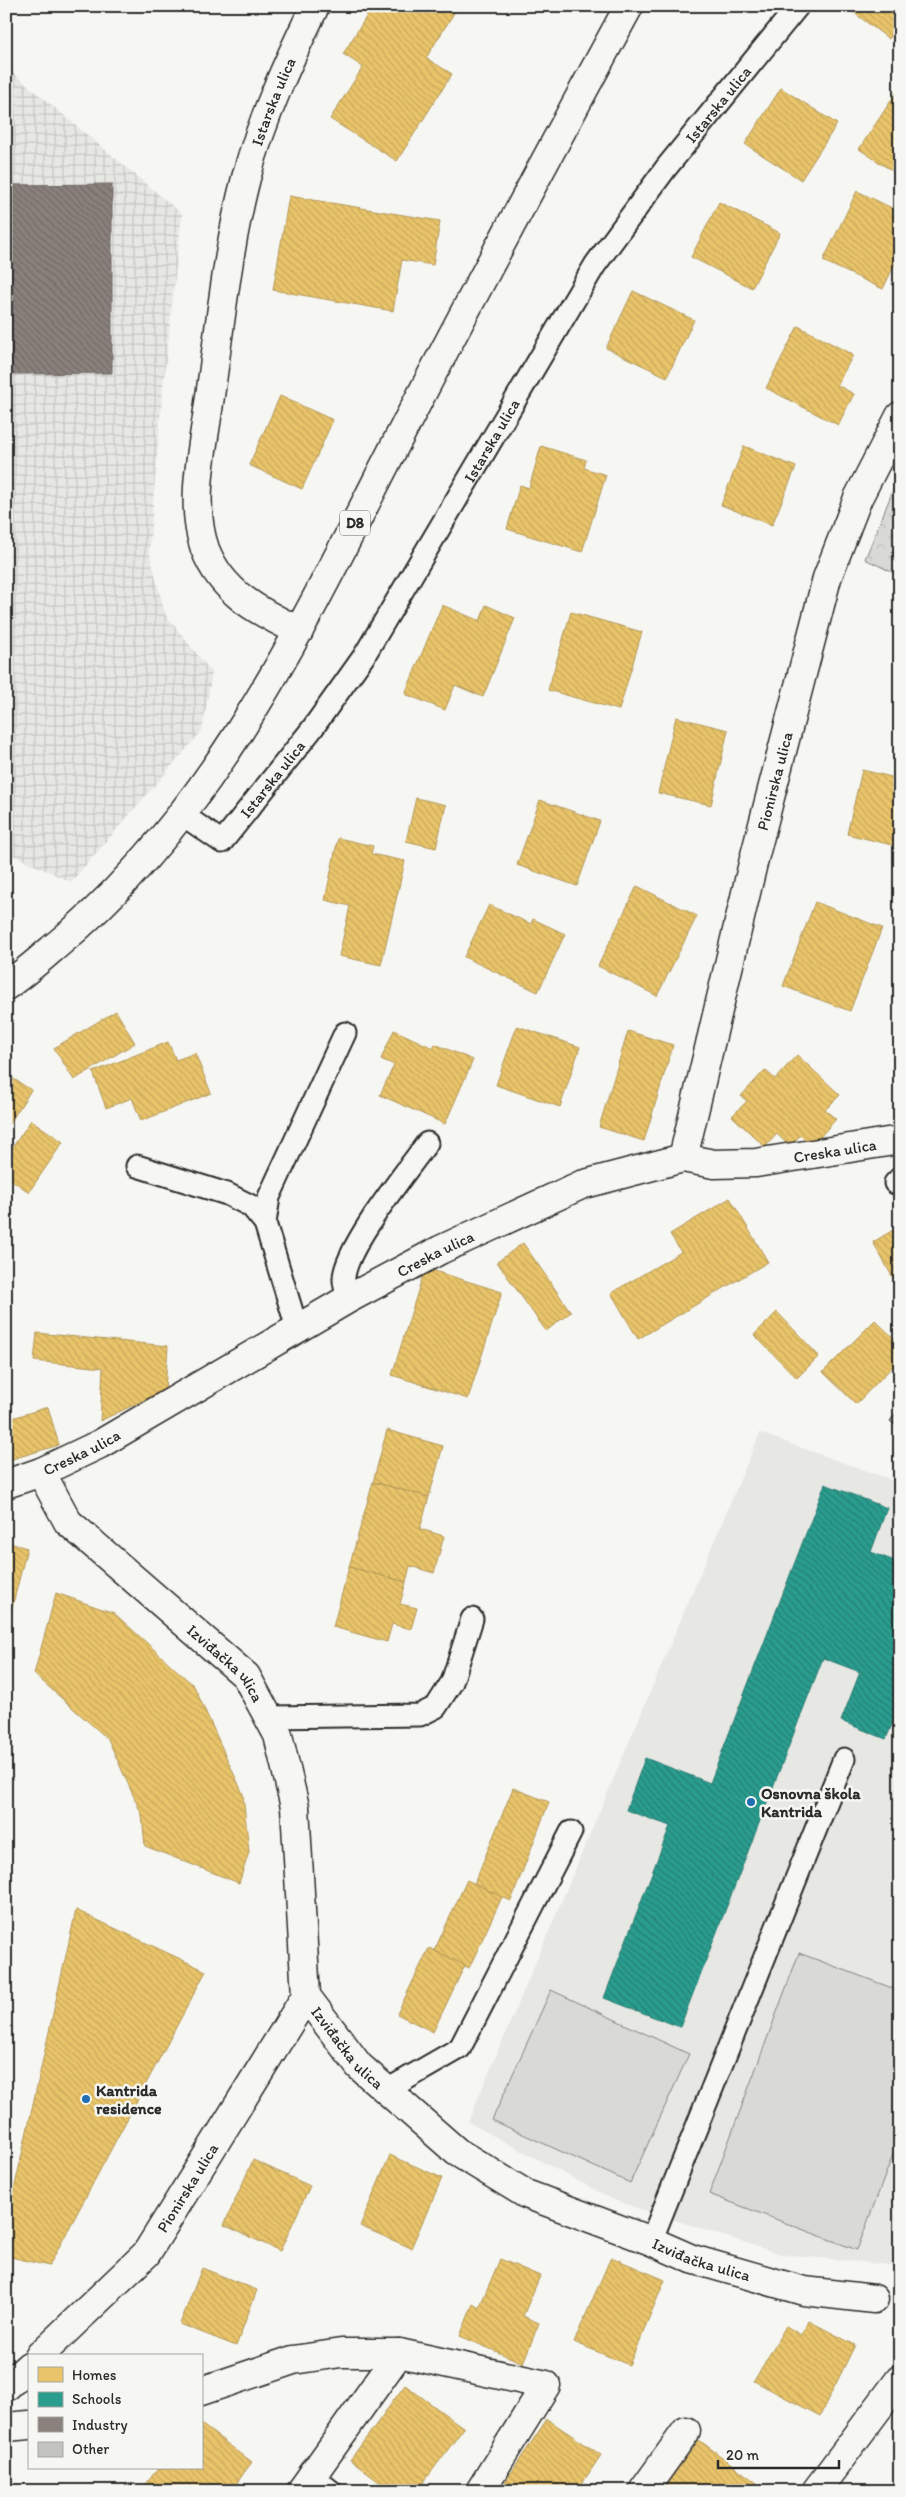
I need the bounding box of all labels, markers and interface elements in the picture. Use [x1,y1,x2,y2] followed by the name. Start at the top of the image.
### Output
[247,54,300,148] street label: Istarska ulica
[681,62,755,147] street label: Istarska ulica
[460,395,524,486] street label: Istarska ulica
[340,510,370,536] road number: D8
[753,729,797,832] street label: Pionirska ulica
[236,737,309,822] street label: Istarska ulica
[792,1135,878,1167] street label: Creska ulica
[394,1227,477,1281] street label: Creska ulica
[40,1425,124,1480] street label: Creska ulica
[183,1620,268,1706] street label: Izviđačka ulica
[761,1784,861,1821] place label: Osnovna škola Kantrida
[745,1796,757,1808] marker: Osnovna škola Kantrida
[307,2003,388,2094] street label: Izviđačka ulica
[96,2081,162,2118] place label: Kantrida residence
[80,2093,92,2105] marker: Kantrida residence
[153,2139,223,2236] street label: Pionirska ulica
[649,2234,753,2285] street label: Izviđačka ulica
[28,2354,202,2470] legend
[72,2366,117,2384] text: Homes
[72,2390,122,2408] text: Schools
[72,2416,128,2434] text: Industry
[718,2437,840,2469] scale bar
[72,2440,109,2458] text: Other
[726,2446,760,2464] text: 20 m

